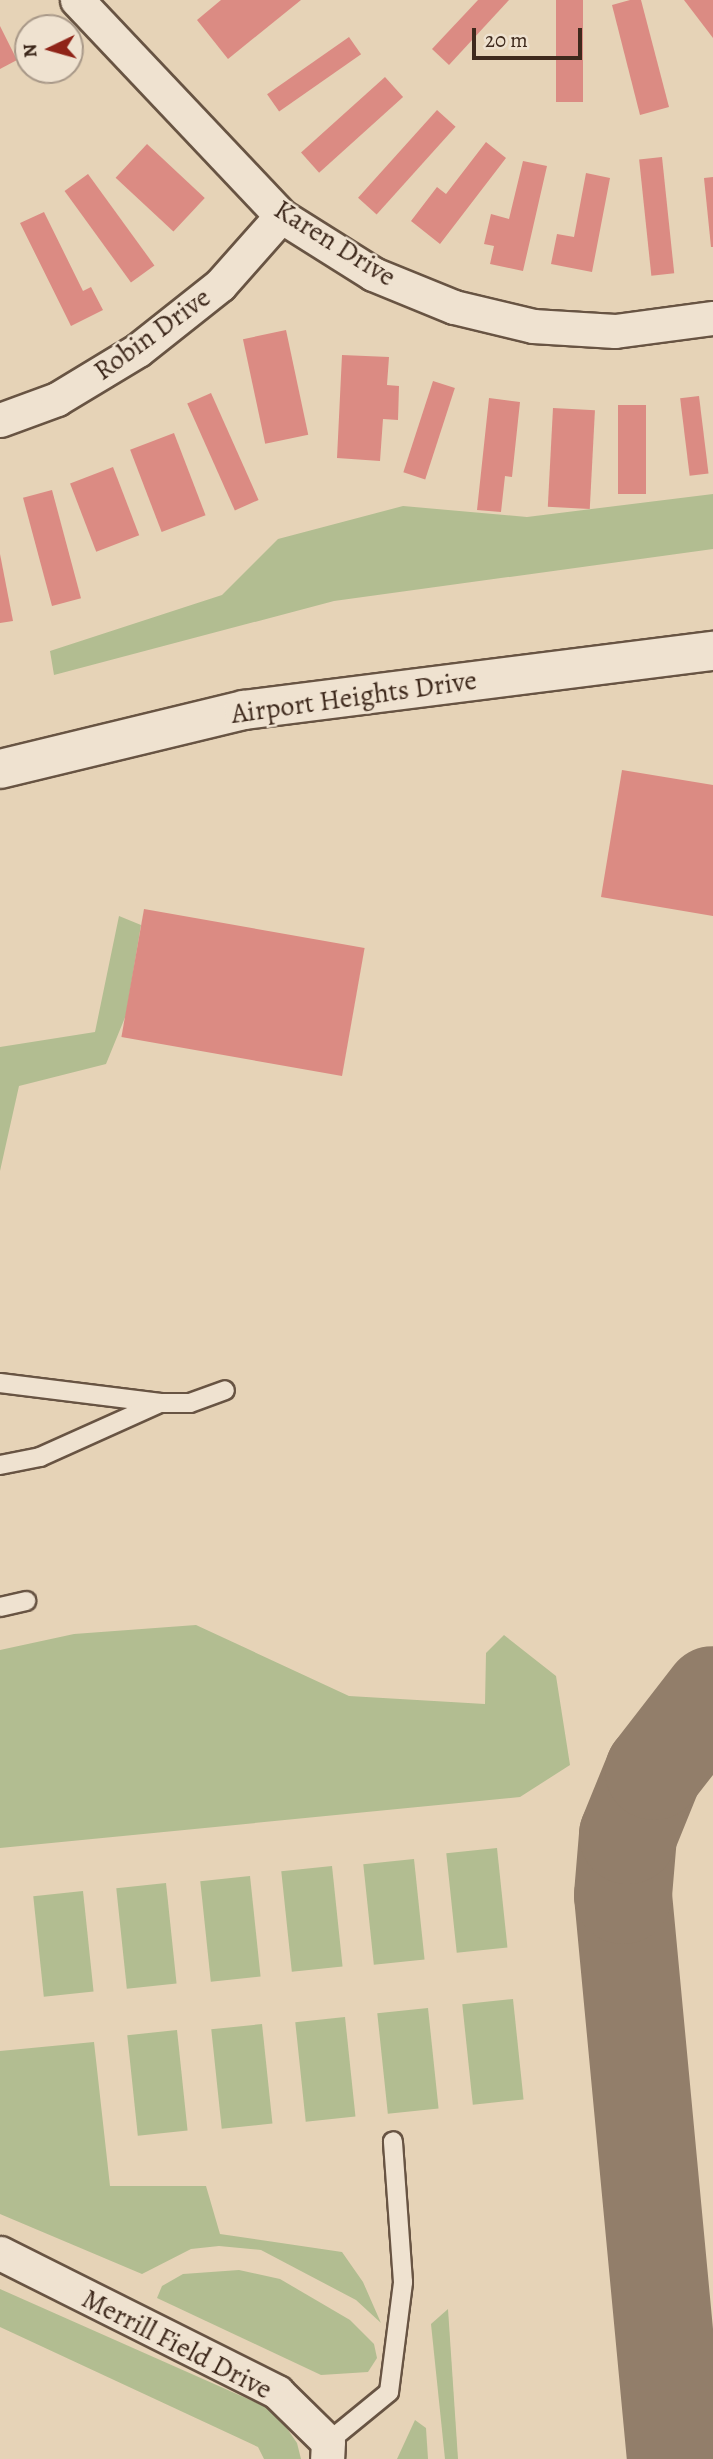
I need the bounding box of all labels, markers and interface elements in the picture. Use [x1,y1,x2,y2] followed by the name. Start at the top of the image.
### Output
[14,14,84,84] north arrow
[475,14,585,58] scale bar
[485,26,528,54] text: 20 m
[17,43,44,59] text: N
[268,192,402,294] street label: Karen Drive
[87,280,217,388] street label: Robin Drive
[229,663,479,731] street label: Airport Heights Drive
[76,2282,278,2406] street label: Merrill Field Drive

